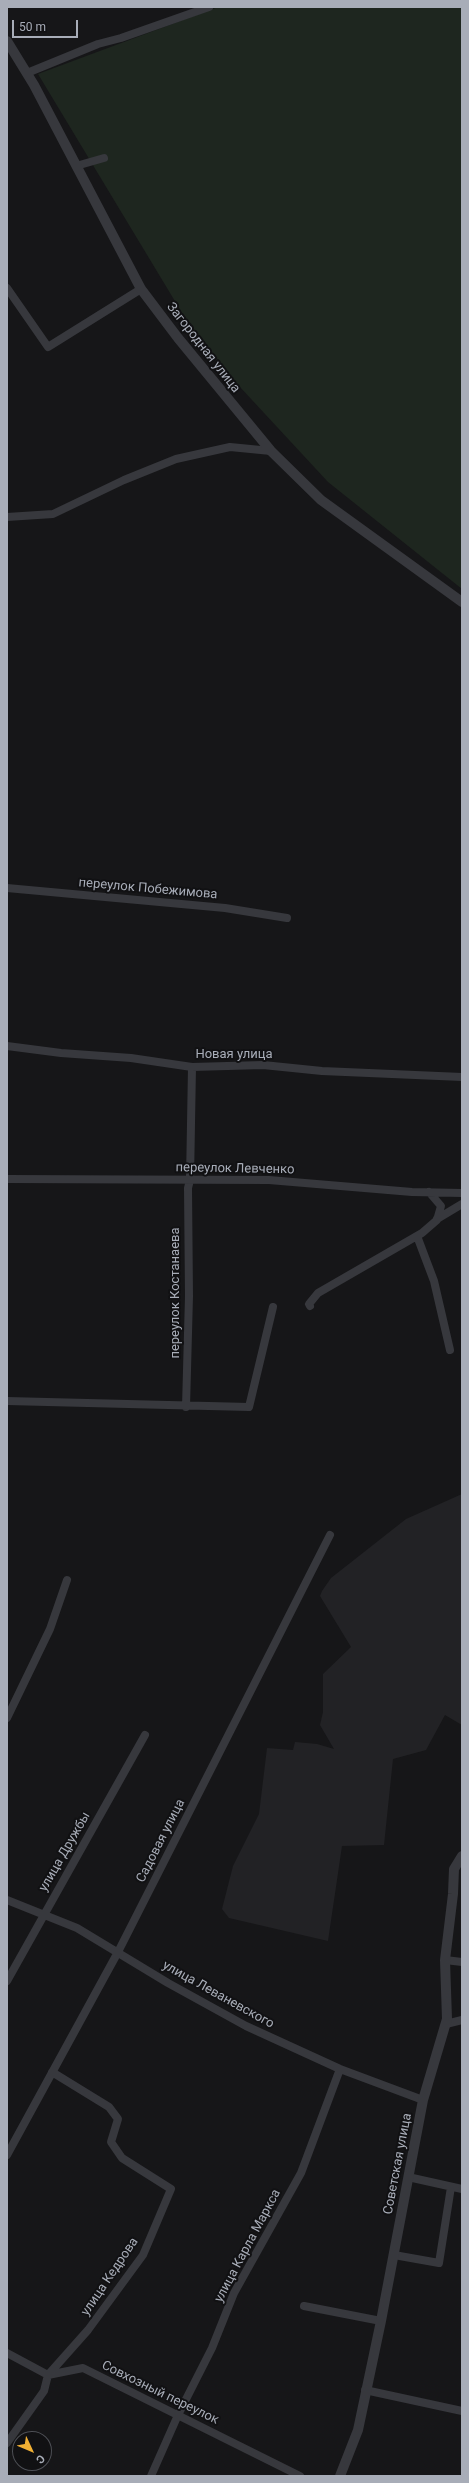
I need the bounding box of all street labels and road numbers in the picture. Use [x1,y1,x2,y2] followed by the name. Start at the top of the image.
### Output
[163,300,243,396] street label: Загородная улица
[78,875,218,903] street label: переулок Побежимова
[195,1047,273,1063] street label: Новая улица
[175,1160,295,1178] street label: переулок Левченко
[168,1227,184,1359] street label: переулок Костанаева
[133,1797,189,1885] street label: Садовая улица
[36,1809,94,1895] street label: улица Дружбы
[159,1958,277,2032] street label: улица Леваневского
[381,2112,415,2216] street label: Советская улица
[212,2187,284,2305] street label: улица Карла Маркса
[78,2235,142,2319] street label: улица Кедрова
[99,2358,221,2428] street label: Совхозный переулок

